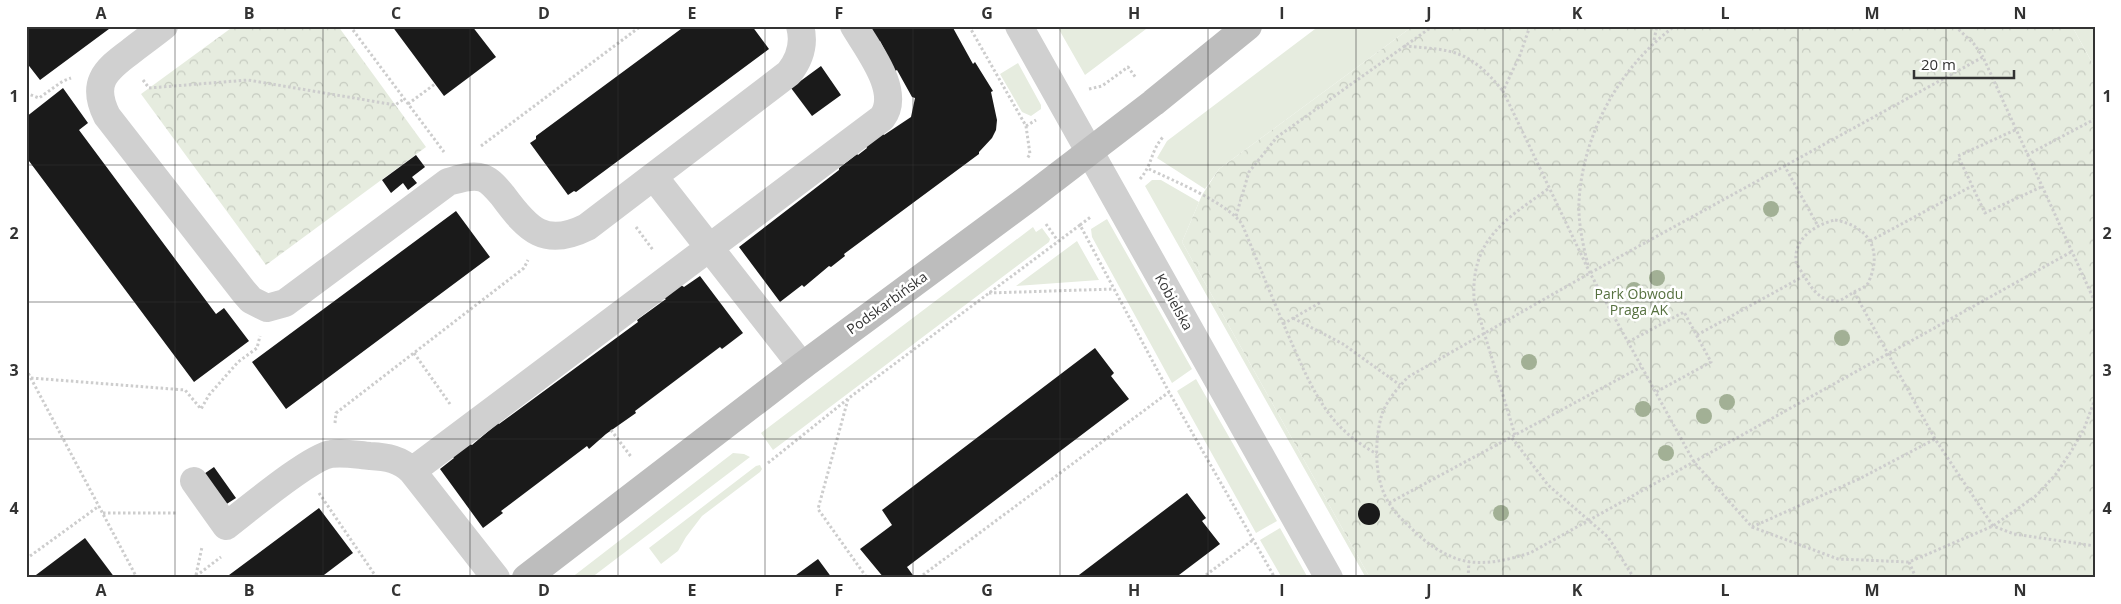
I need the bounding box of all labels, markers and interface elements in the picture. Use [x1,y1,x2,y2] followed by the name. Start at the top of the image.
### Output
[95,2,107,24] text: A
[244,2,254,24] text: B
[391,2,401,24] text: C
[538,2,550,24] text: D
[688,2,697,24] text: E
[835,2,843,24] text: F
[981,2,993,24] text: G
[1128,2,1140,24] text: H
[1279,2,1285,24] text: I
[1424,2,1432,24] text: J
[1572,2,1583,24] text: K
[1720,2,1730,24] text: L
[1864,2,1880,24] text: M
[2013,2,2027,24] text: N
[1914,48,2014,80] scale bar
[1921,54,1956,74] text: 20 m
[9,85,19,107] text: 1
[2102,85,2112,107] text: 1
[9,222,19,244] text: 2
[2102,222,2112,244] text: 2
[843,267,931,338] street label: Podskarbińska
[1151,270,1198,334] street label: Kobielska
[1595,284,1683,319] park label: Park Obwodu Praga AK
[9,359,19,381] text: 3
[2102,359,2112,381] text: 3
[9,497,19,519] text: 4
[2102,497,2112,519] text: 4
[95,579,107,601] text: A
[244,579,254,601] text: B
[391,579,401,601] text: C
[538,579,550,601] text: D
[688,579,697,601] text: E
[835,579,843,601] text: F
[981,579,993,601] text: G
[1128,579,1140,601] text: H
[1279,579,1285,601] text: I
[1424,579,1432,601] text: J
[1572,579,1583,601] text: K
[1720,579,1730,601] text: L
[1864,579,1880,601] text: M
[2013,579,2027,601] text: N

